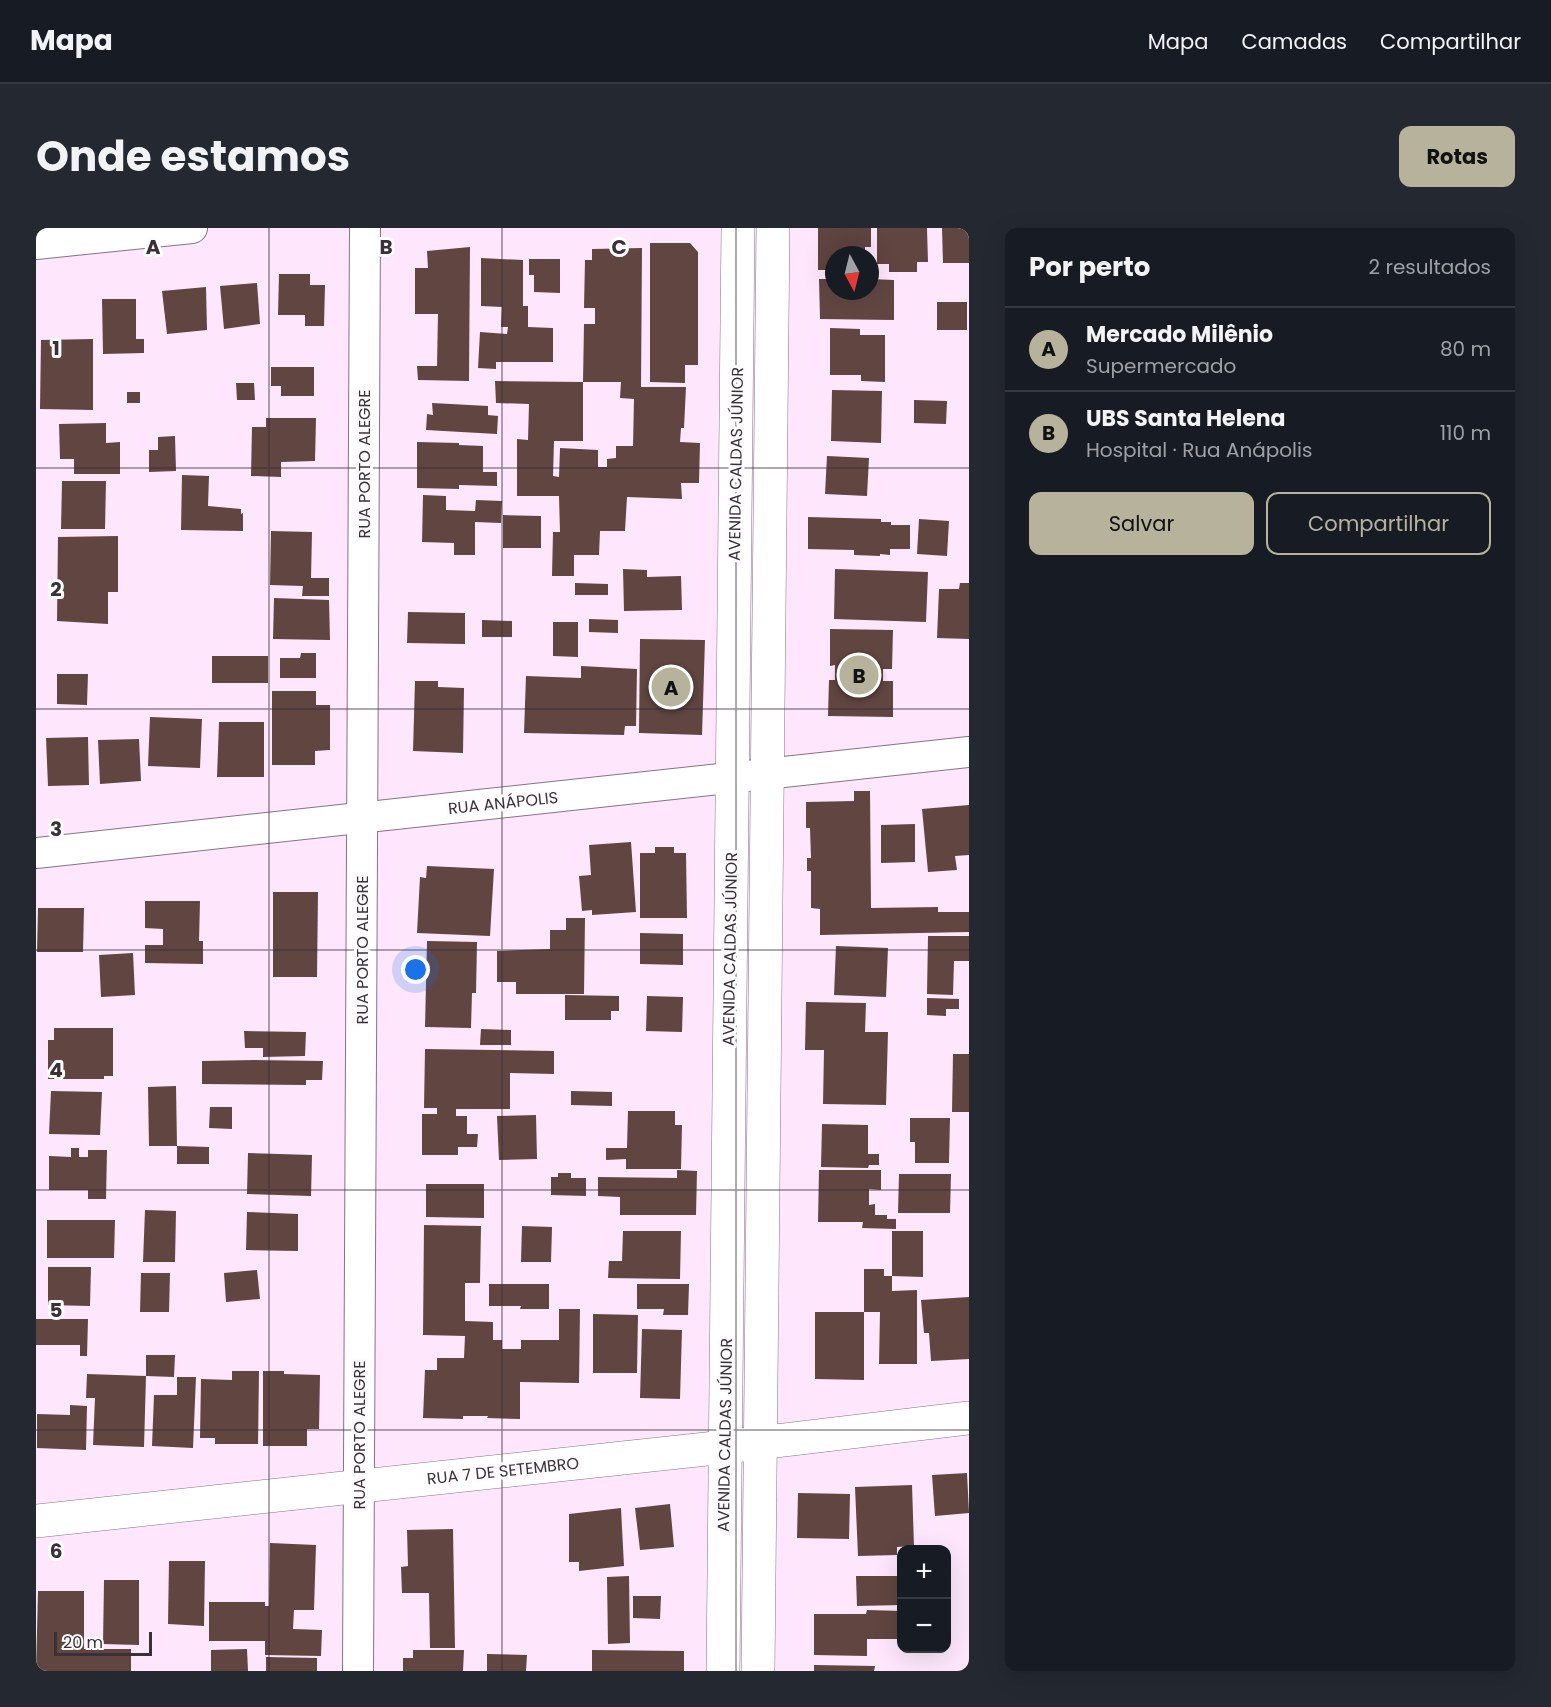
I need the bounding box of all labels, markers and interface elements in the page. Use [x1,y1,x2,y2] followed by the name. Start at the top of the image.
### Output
[30,21,113,60] text: Mapa
[1148,27,1208,56] text: Mapa
[1241,27,1347,56] text: Camadas
[1380,27,1521,56] text: Compartilhar
[1399,126,1515,187] button: Rotas
[36,127,350,186] text: Onde estamos
[146,233,161,261] text: A
[379,233,393,261] text: B
[611,233,627,261] text: C
[825,246,879,300] north arrow
[1029,249,1150,285] text: Por perto
[1369,253,1491,281] text: 2 resultados
[1086,319,1273,350] text: Mercado Milênio
[52,334,60,362] text: 1
[1041,335,1056,363] text: A
[1440,335,1491,363] text: 80 m
[1086,352,1236,380] text: Supermercado
[723,367,749,561] street label: AVENIDA CALDAS JÚNIOR
[353,390,376,538] street label: RUA PORTO ALEGRE
[1086,403,1285,434] text: UBS Santa Helena
[1042,419,1055,447] text: B
[1440,419,1491,447] text: 110 m
[1086,436,1312,464] text: Hospital · Rua Anápolis
[1029,492,1254,555] button: Salvar
[1266,492,1491,555] button: Compartilhar
[50,575,62,603] text: 2
[840,652,878,698] pin: B
[652,664,690,710] pin: A
[447,786,559,820] street label: RUA ANÁPOLIS
[50,815,62,843] text: 3
[717,852,743,1046] street label: AVENIDA CALDAS JÚNIOR
[351,876,374,1024] street label: RUA PORTO ALEGRE
[401,955,430,984] your location
[49,1056,63,1084] text: 4
[50,1296,63,1324] text: 5
[712,1338,738,1532] street label: AVENIDA CALDAS JÚNIOR
[348,1361,371,1509] street label: RUA PORTO ALEGRE
[426,1452,580,1490] street label: RUA 7 DE SETEMBRO
[50,1537,62,1565] text: 6
[897,1545,951,1653] map controls
[897,1545,951,1599] button: +
[897,1599,951,1653] button: −
[54,1629,152,1656] scale bar
[63,1631,103,1654] text: 20 m

